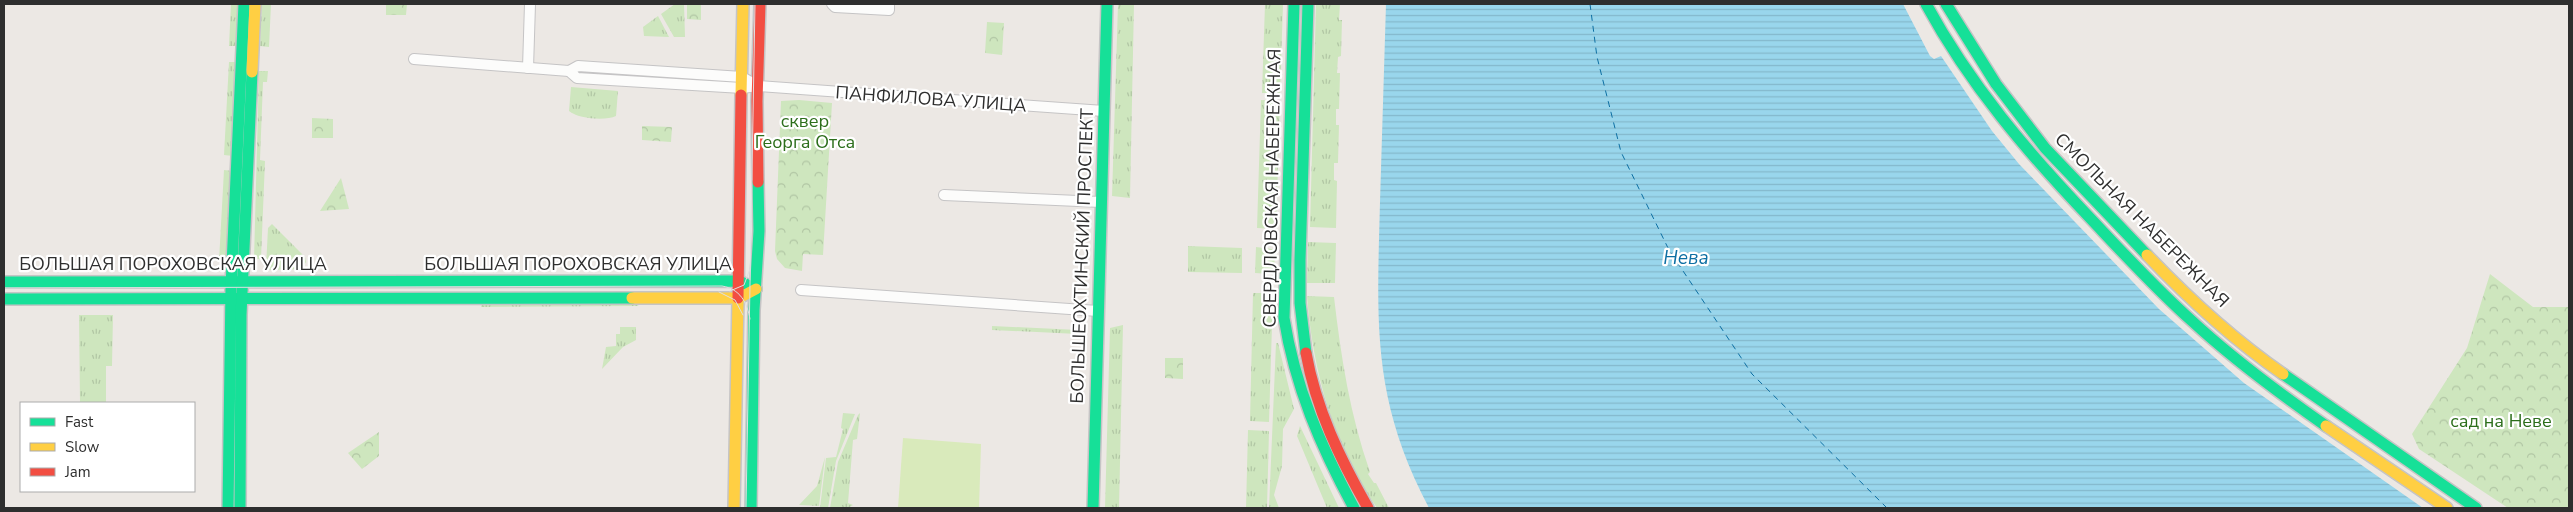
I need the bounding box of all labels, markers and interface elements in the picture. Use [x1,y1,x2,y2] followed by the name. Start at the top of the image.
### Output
[1258,48,1286,328] street label: СВЕРДЛОВСКАЯ НАБЕРЕЖНАЯ
[835,80,1027,118] street label: ПАНФИЛОВА УЛИЦА
[1065,108,1099,404] street label: БОЛЬШЕОХТИНСКИЙ ПРОСПЕКТ
[755,109,855,154] park label: сквер Георга Отса
[2050,128,2234,312] street label: СМОЛЬНАЯ НАБЕРЕЖНАЯ
[1663,245,1709,271] water label: Нева
[19,252,327,276] street label: БОЛЬШАЯ ПОРОХОВСКАЯ УЛИЦА
[424,252,732,276] street label: БОЛЬШАЯ ПОРОХОВСКАЯ УЛИЦА
[20,402,195,492] legend
[2450,409,2552,433] park label: сад на Неве
[65,412,94,432] text: Fast
[65,437,100,457] text: Slow
[64,462,91,482] text: Jam

